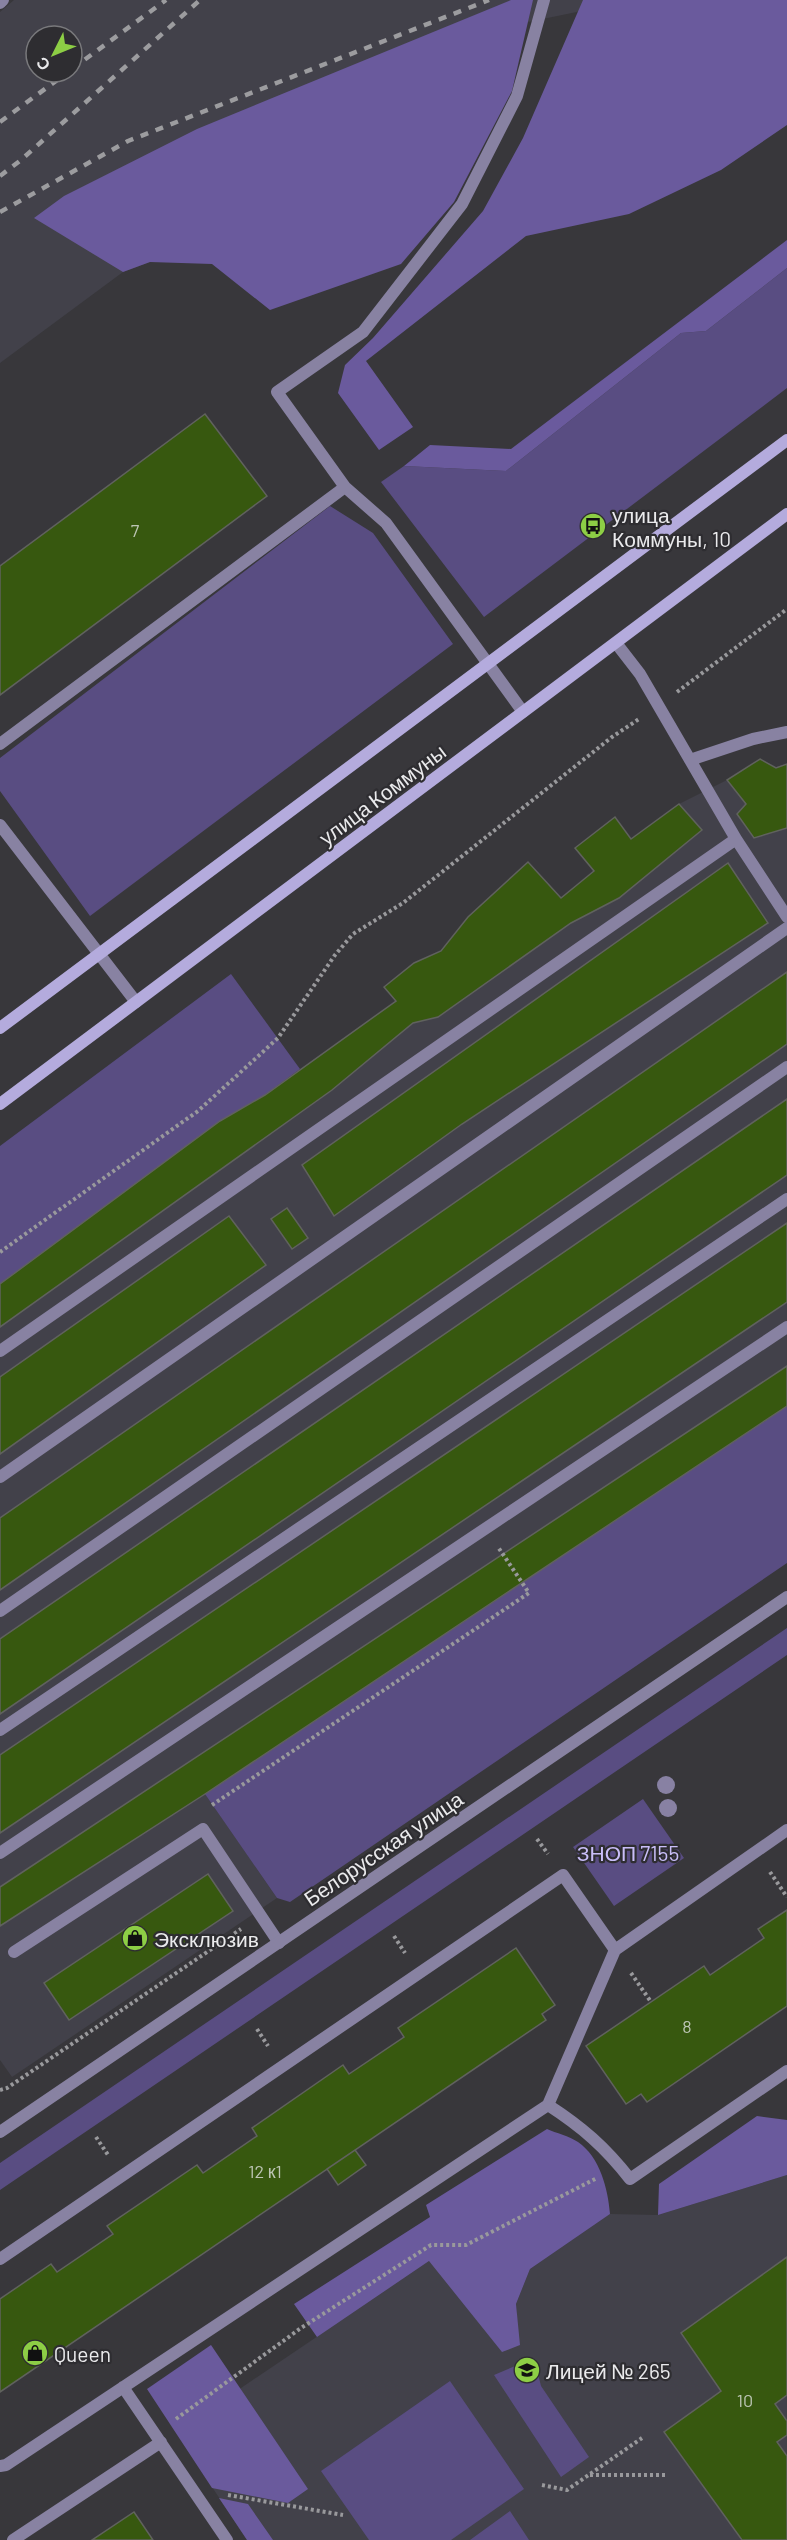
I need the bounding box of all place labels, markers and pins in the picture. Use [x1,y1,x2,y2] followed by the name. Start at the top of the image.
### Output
[612,502,731,551] place label: улица Коммуны, 10
[578,511,608,541] bus stop icon: улица Коммуны, 10
[120,1923,150,1953] shop icon: Эксклюзив
[154,1926,259,1951] place label: Эксклюзив
[20,2338,50,2368] shop icon: Queen
[54,2341,111,2366] place label: Queen
[512,2355,542,2385] school or university icon: Лицей № 265
[546,2358,671,2383] place label: Лицей № 265

